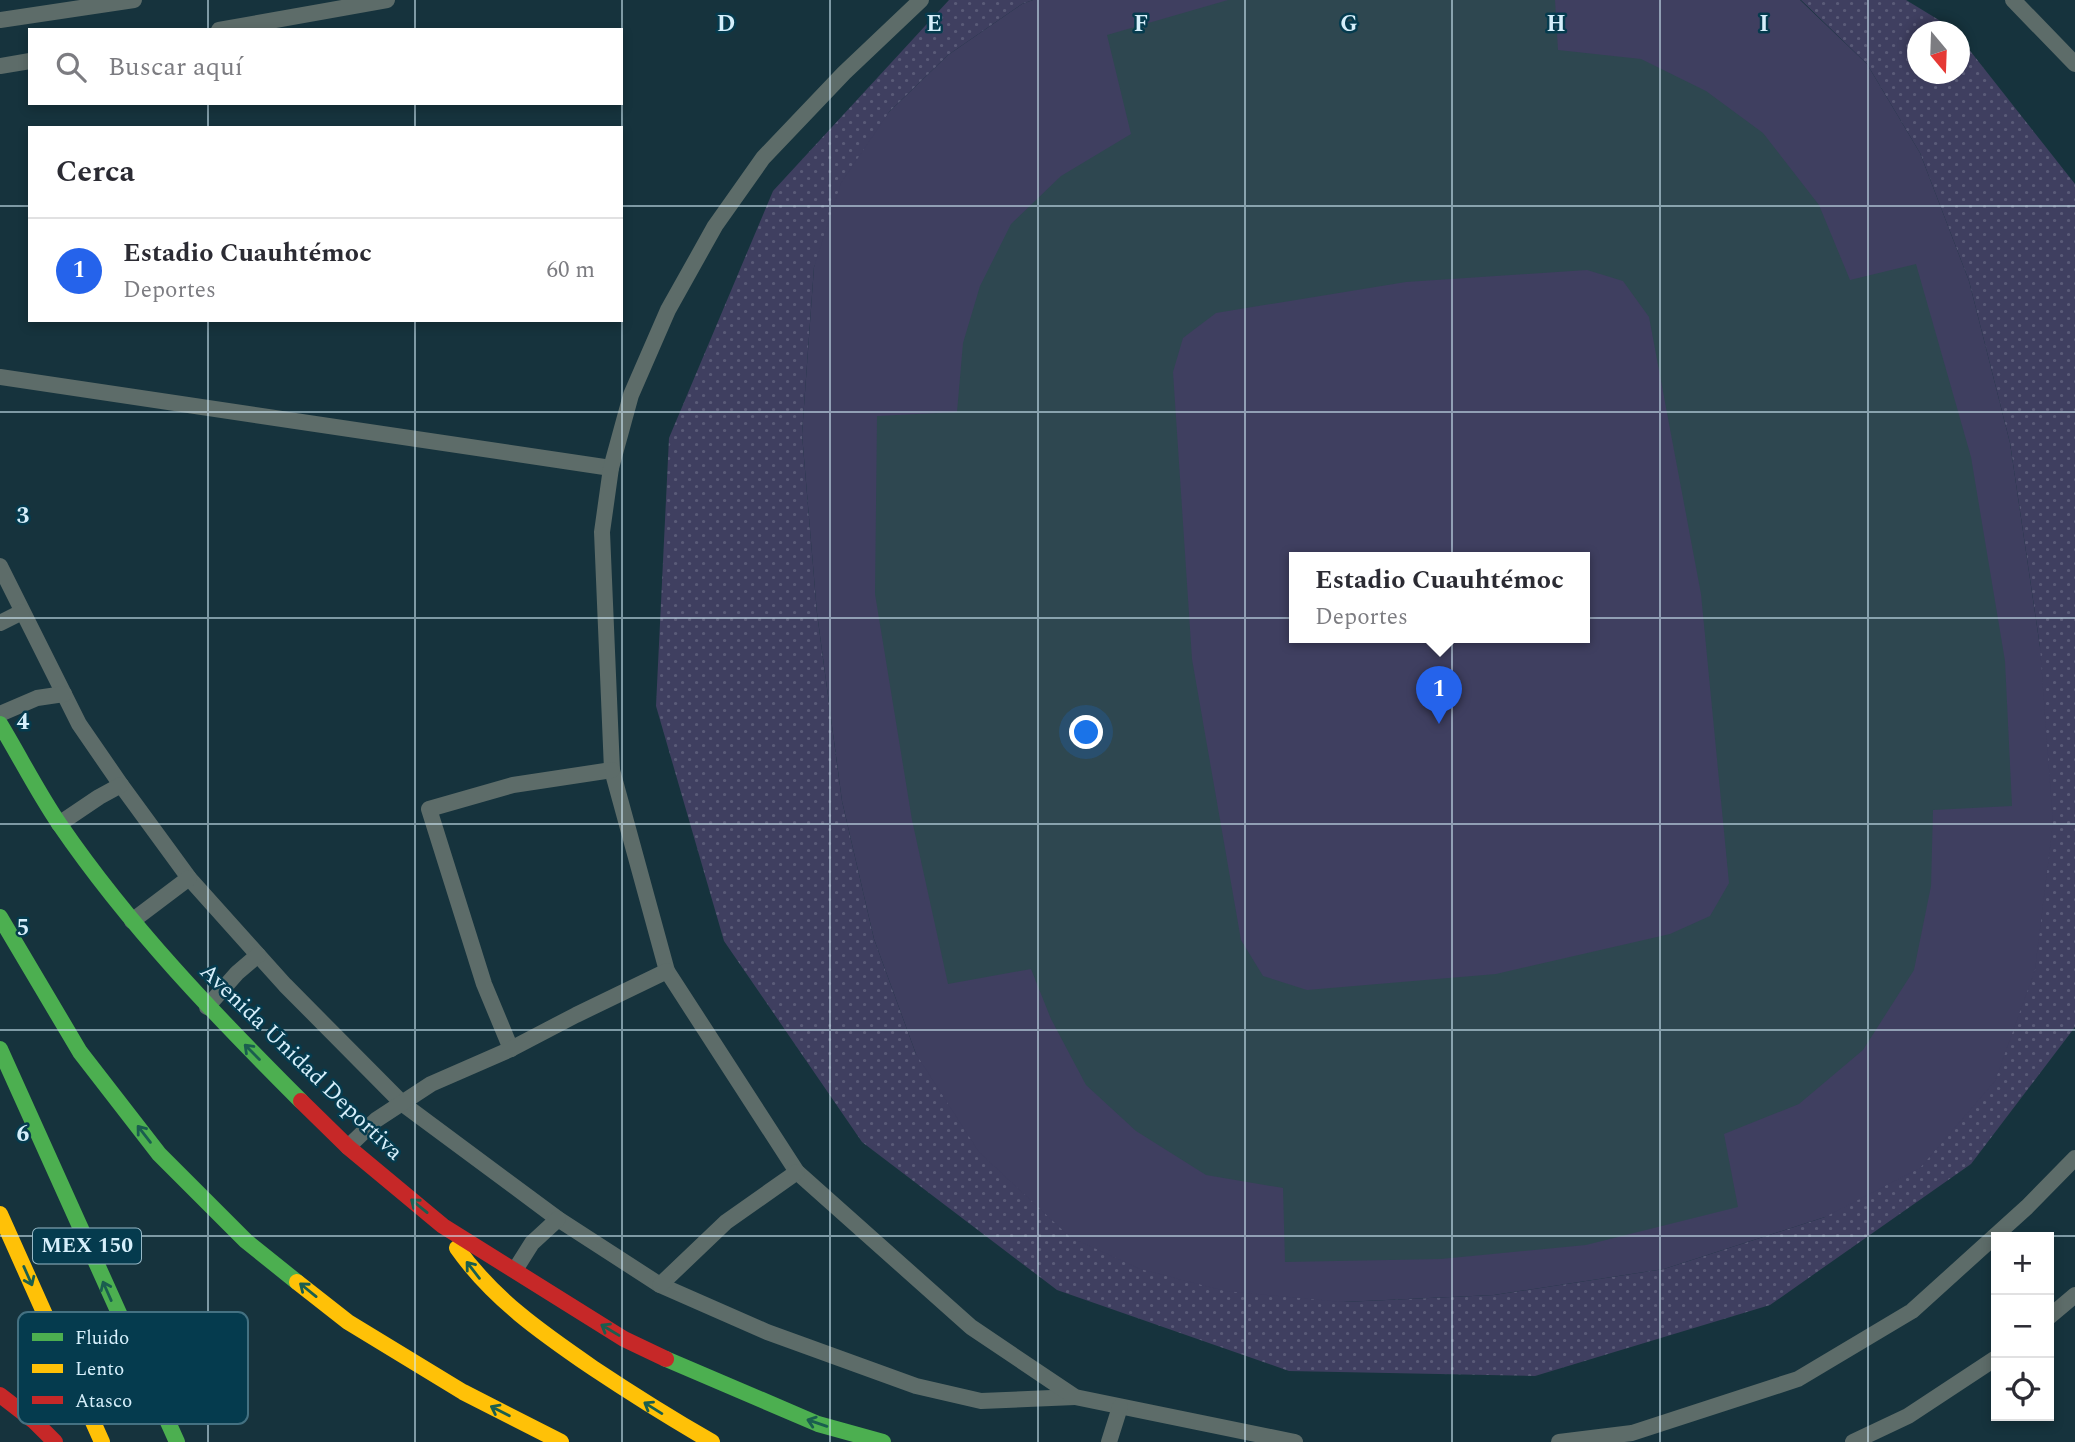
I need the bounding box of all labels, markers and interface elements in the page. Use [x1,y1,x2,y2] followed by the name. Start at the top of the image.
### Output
[717,7,735,42] text: D
[926,7,942,42] text: E
[1134,7,1148,42] text: F
[1340,7,1358,42] text: G
[1546,7,1566,42] text: H
[1759,7,1769,42] text: I
[1907,21,1970,84] north arrow
[28,28,623,105] search box
[108,47,243,87] text: Buscar aquí
[52,48,90,86] icon: search
[56,149,135,195] text: Cerca
[123,233,372,273] text: Estadio Cuauhtémoc
[73,253,85,288] text: 1
[546,253,595,288] text: 60 m
[123,273,216,308] text: Deportes
[17,499,30,534] text: 3
[1289,552,1590,643] popup
[1315,560,1564,600] text: Estadio Cuauhtémoc
[1315,600,1408,635] text: Deportes
[1416,666,1462,724] pin: 1
[17,705,30,740] text: 4
[1069,715,1103,749] your location
[17,911,29,946] text: 5
[191,955,411,1169] street label: Avenida Unidad Deportiva
[244,1044,261,1061] one-way arrow
[17,1117,30,1152] text: 6
[136,1125,151,1143] one-way arrow
[411,1198,429,1214] one-way arrow
[33,1228,141,1264] road number: MEX 150
[1991,1232,2054,1421] map controls
[1991,1232,2054,1295] button: +
[466,1261,481,1280] one-way arrow
[22,1265,35,1286] one-way arrow
[100,1281,113,1302] one-way arrow
[299,1283,317,1298] one-way arrow
[1991,1295,2054,1358] button: −
[18,1312,248,1424] legend
[600,1323,620,1337] one-way arrow
[75,1324,129,1353] text: Fluido
[75,1355,124,1384] text: Lento
[1991,1358,2054,1421] button: locate
[75,1387,132,1416] text: Atasco
[643,1401,663,1415] one-way arrow
[490,1403,511,1417] one-way arrow
[807,1416,829,1428] one-way arrow

